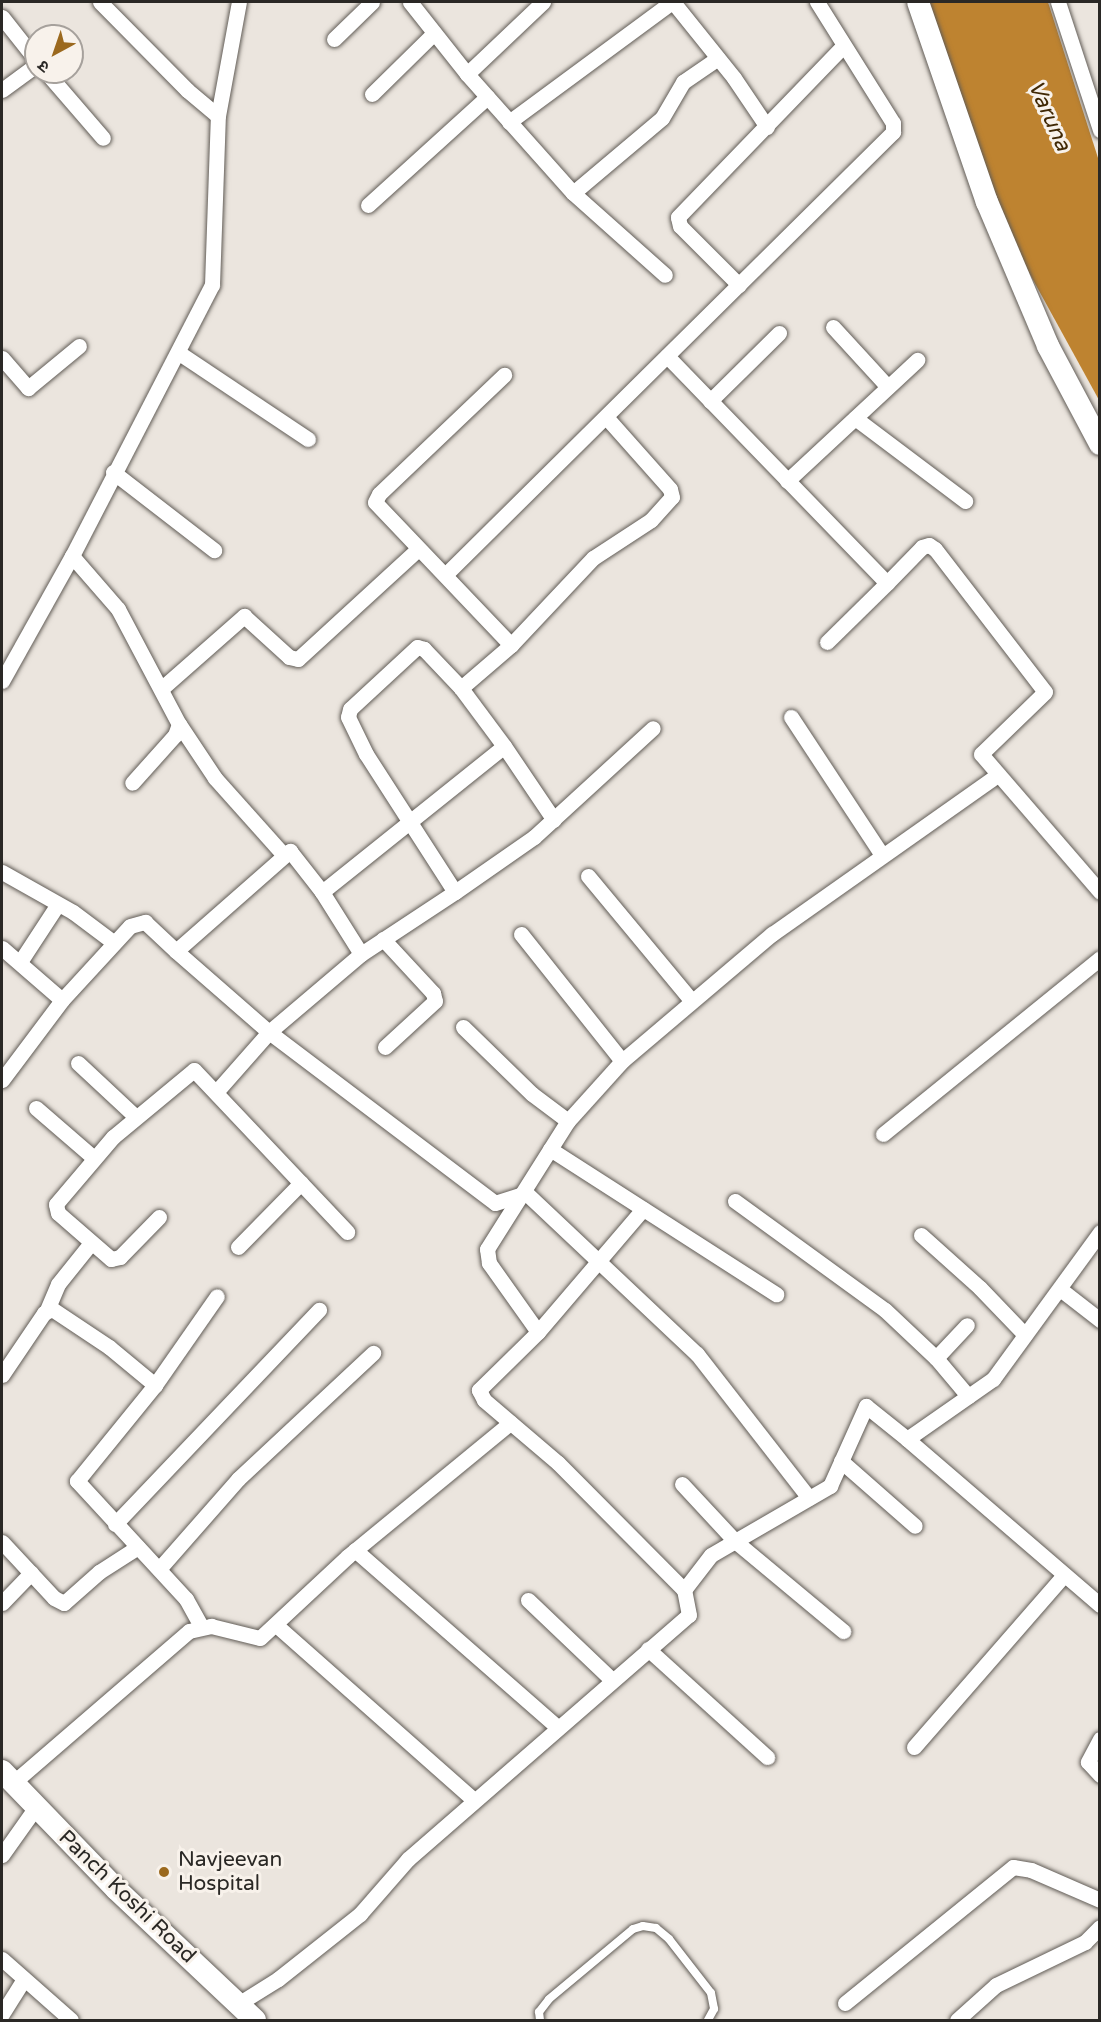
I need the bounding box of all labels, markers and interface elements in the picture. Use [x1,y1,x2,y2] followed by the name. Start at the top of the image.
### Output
[24,24,84,84] north arrow
[34,56,54,77] text: उ
[1022,77,1076,155] water label: Varuna
[53,1825,201,1969] street label: Panch Koshi Road
[178,1847,282,1897] place label: Navjeevan Hospital
[155,1863,173,1881] marker: Navjeevan Hospital

